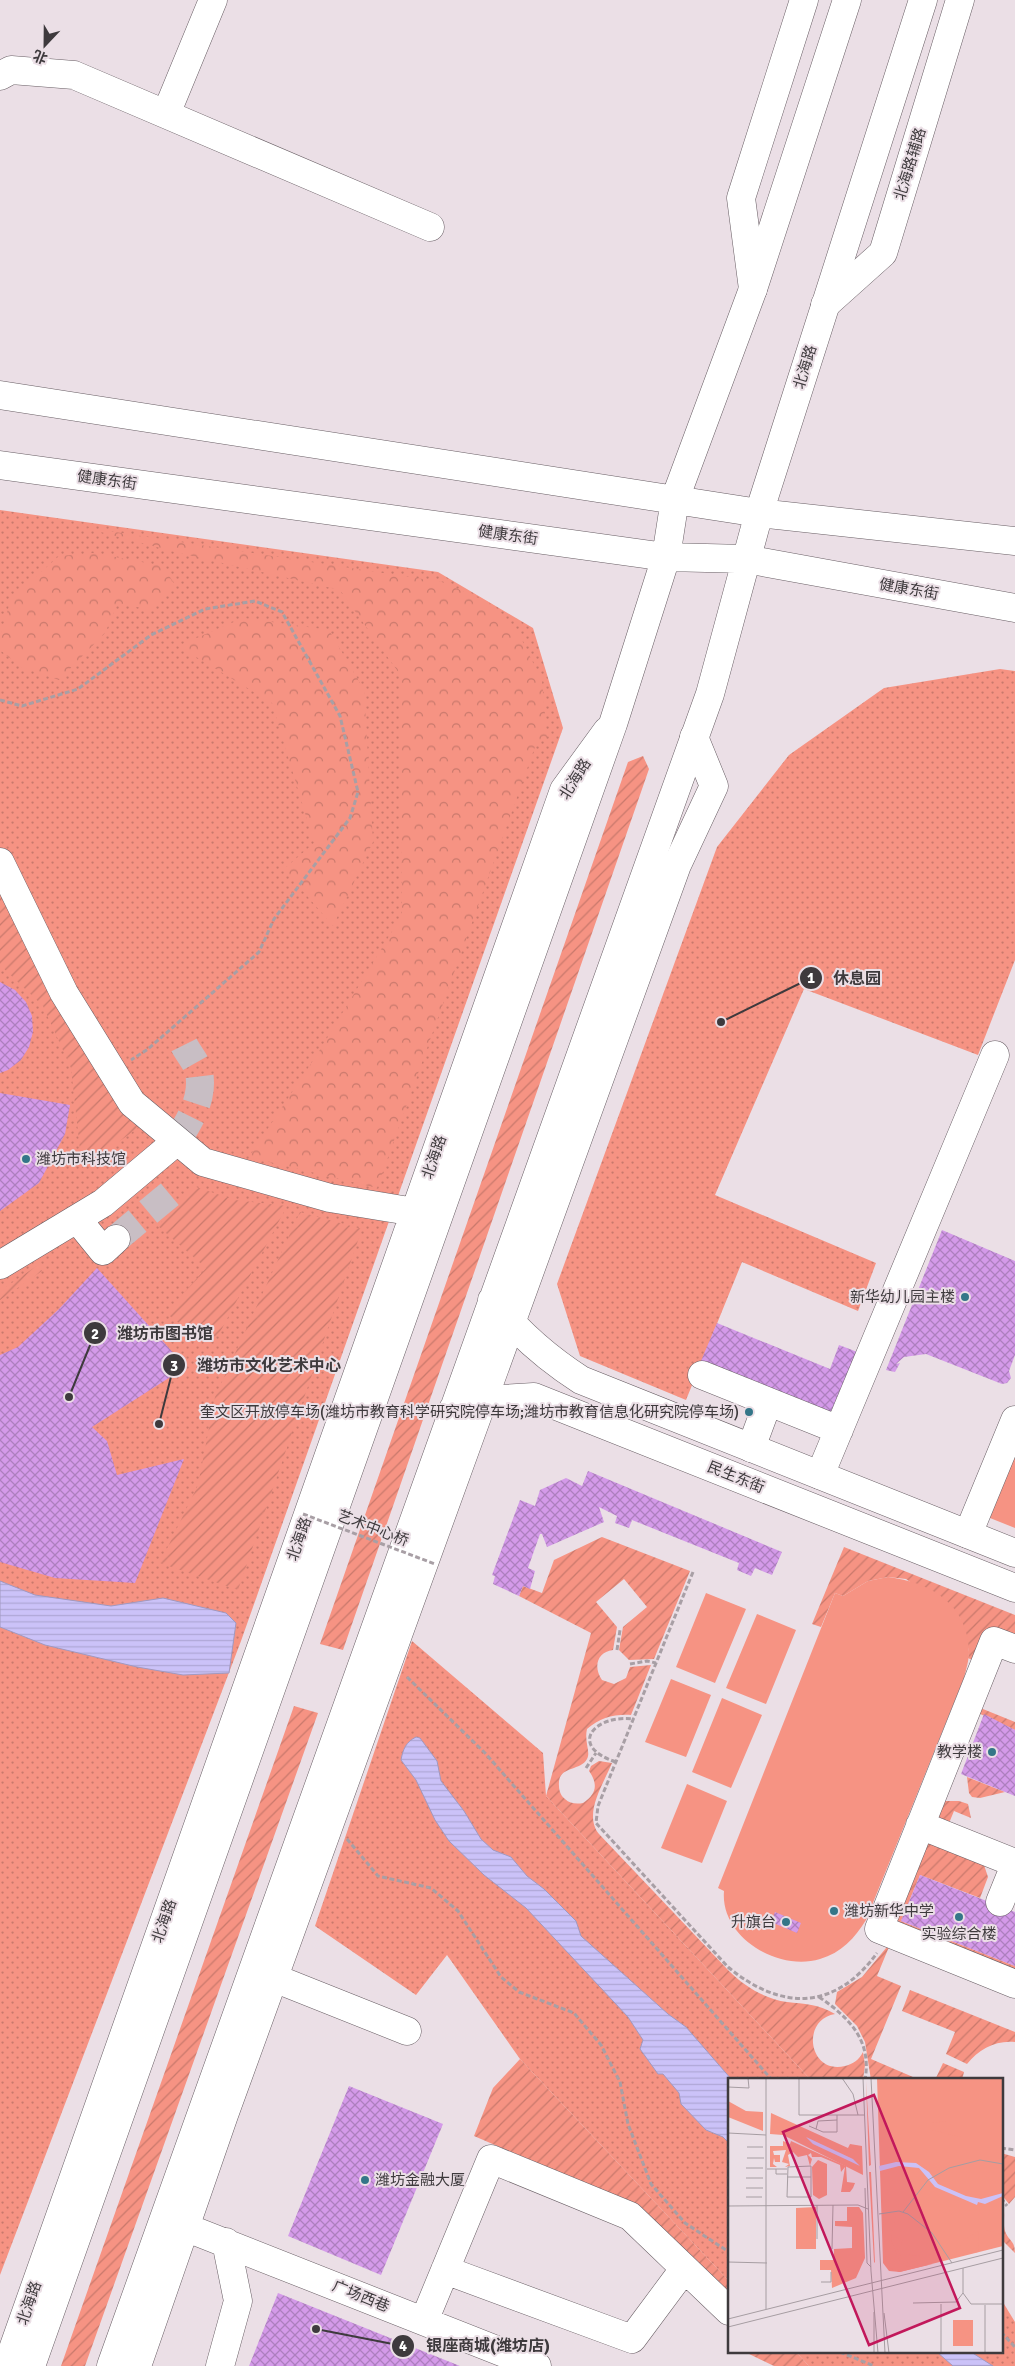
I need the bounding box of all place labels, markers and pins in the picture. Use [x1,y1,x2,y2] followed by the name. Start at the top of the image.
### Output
[798,963,891,994] callout: 休息园
[36,1150,126,1168] place label: 潍坊市科技馆
[20,1153,32,1165] marker: 潍坊市科技馆
[850,1288,955,1306] place label: 新华幼儿园主楼
[959,1291,971,1303] marker: 新华幼儿园主楼
[82,1318,223,1349] callout: 潍坊市图书馆
[162,1350,351,1381] callout: 潍坊市文化艺术中心
[200,1403,739,1421] place label: 奎文区开放停车场(潍坊市教育科学研究院停车场;潍坊市教育信息化研究院停车场)
[743,1406,755,1418] marker: 奎文区开放停车场(潍坊市教育科学研究院停车场;潍坊市教育信息化研究院停车场)
[937,1743,982,1761] place label: 教学楼
[986,1746,998,1758] marker: 教学楼
[844,1902,934,1920] place label: 潍坊新华中学
[828,1905,840,1917] marker: 潍坊新华中学
[953,1911,965,1923] marker: 实验综合楼
[731,1913,776,1931] place label: 升旗台
[780,1916,792,1928] marker: 升旗台
[921,1925,997,1943] place label: 实验综合楼
[375,2171,465,2189] place label: 潍坊金融大厦
[359,2174,371,2186] marker: 潍坊金融大厦
[391,2330,560,2361] callout: 银座商城(潍坊店)

